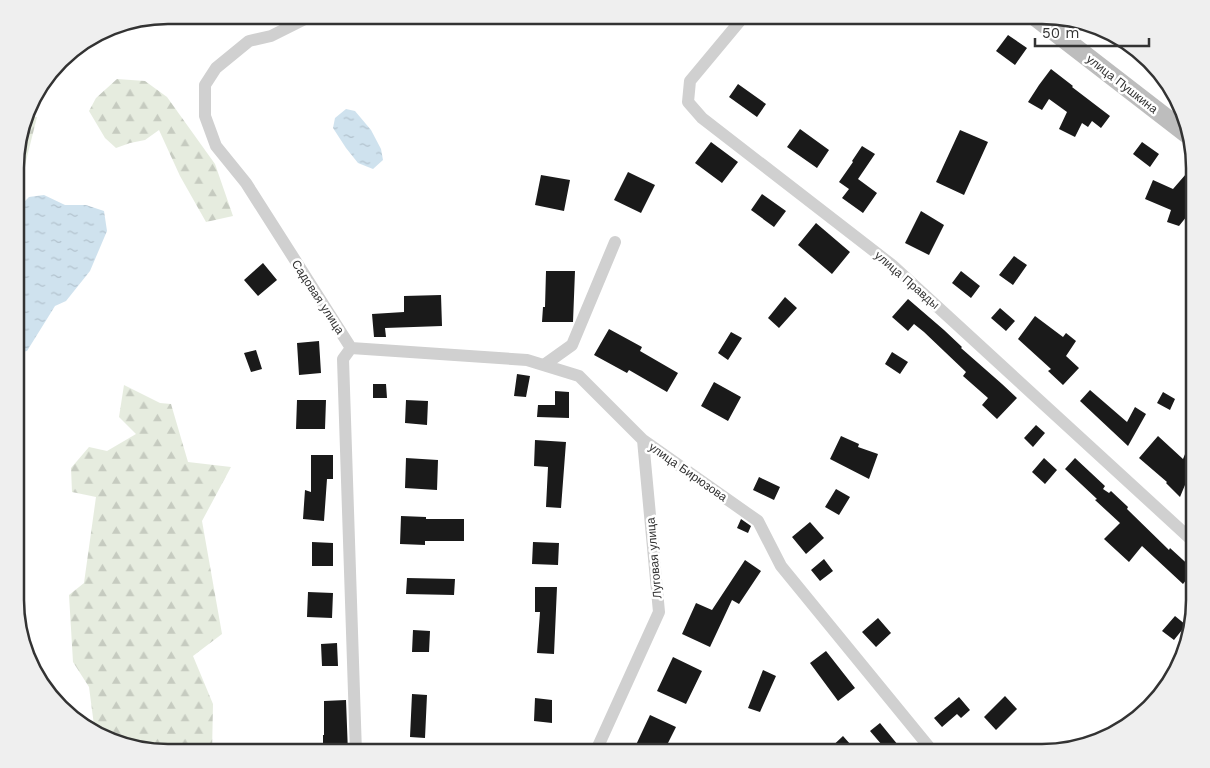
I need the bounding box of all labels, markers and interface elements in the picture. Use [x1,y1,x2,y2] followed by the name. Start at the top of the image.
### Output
[1035,15,1149,47] scale bar
[1042,24,1079,42] text: 50 m
[1084,52,1161,116] street label: улица Пушкина
[872,248,942,312] street label: улица Правды
[289,257,347,337] street label: Садовая улица
[646,440,730,504] street label: улица Бирюзова
[643,517,665,599] street label: Луговая улица

